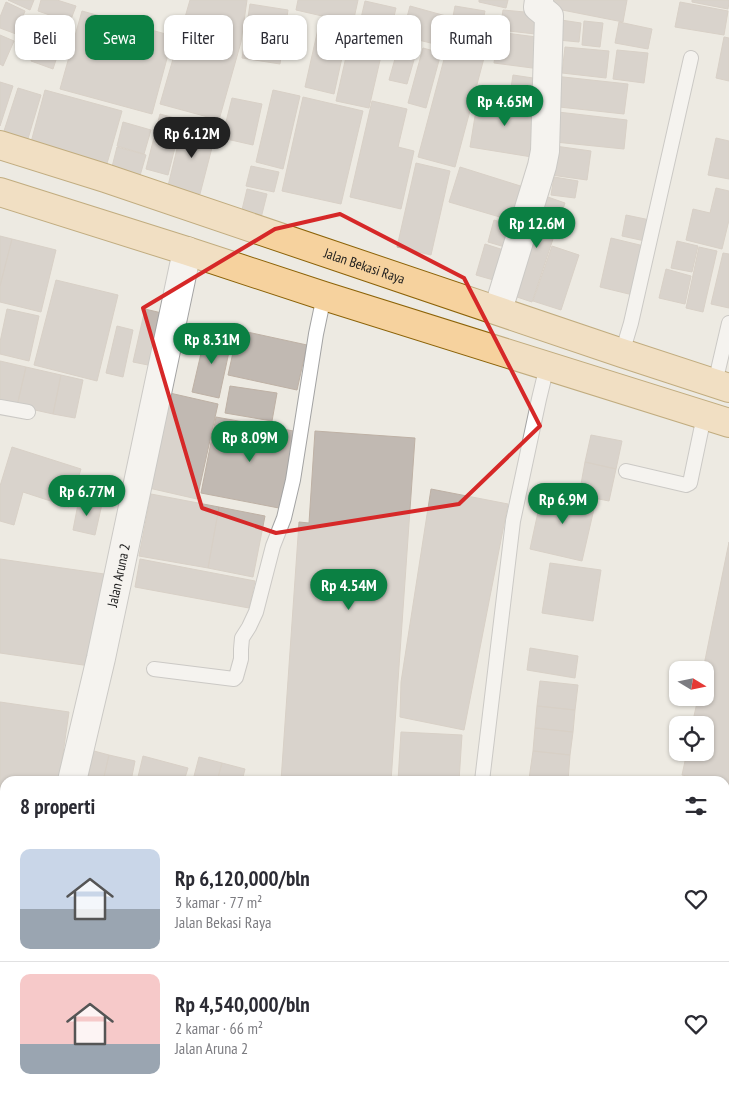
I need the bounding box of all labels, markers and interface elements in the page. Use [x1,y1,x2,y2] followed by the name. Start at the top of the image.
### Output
[15,15,75,60] chip: Beli
[85,15,154,60] chip: Sewa
[164,15,233,60] chip: Filter
[243,15,307,60] chip: Baru
[317,15,421,60] chip: Apartemen
[431,15,510,60] chip: Rumah
[453,84,557,127] pin: Rp 4.65M
[477,91,533,111] text: Rp 4.65M
[140,116,244,159] pin: Rp 6.12M
[164,123,220,143] text: Rp 6.12M
[485,206,589,249] pin: Rp 12.6M
[509,213,565,233] text: Rp 12.6M
[321,243,407,288] street label: Jalan Bekasi Raya
[160,322,264,365] pin: Rp 8.31M
[184,329,240,349] text: Rp 8.31M
[198,420,302,463] pin: Rp 8.09M
[222,427,278,447] text: Rp 8.09M
[35,474,139,517] pin: Rp 6.77M
[59,481,115,501] text: Rp 6.77M
[517,482,609,525] pin: Rp 6.9M
[539,489,587,509] text: Rp 6.9M
[103,542,134,609] street label: Jalan Aruna 2
[297,568,401,611] pin: Rp 4.54M
[321,575,377,595] text: Rp 4.54M
[669,661,714,706] north arrow
[669,661,714,761] map controls
[669,716,714,761] button: locate
[682,792,710,820] icon: filters
[20,793,95,820] text: 8 properti
[175,865,310,892] text: Rp 6,120,000/bln
[60,869,120,929] icon: home
[682,885,710,913] icon: heart
[175,892,262,912] text: 3 kamar · 77 m²
[175,912,271,932] text: Jalan Bekasi Raya
[175,991,310,1018] text: Rp 4,540,000/bln
[60,994,120,1054] icon: home
[682,1010,710,1038] icon: heart
[175,1018,263,1038] text: 2 kamar · 66 m²
[175,1038,248,1058] text: Jalan Aruna 2

